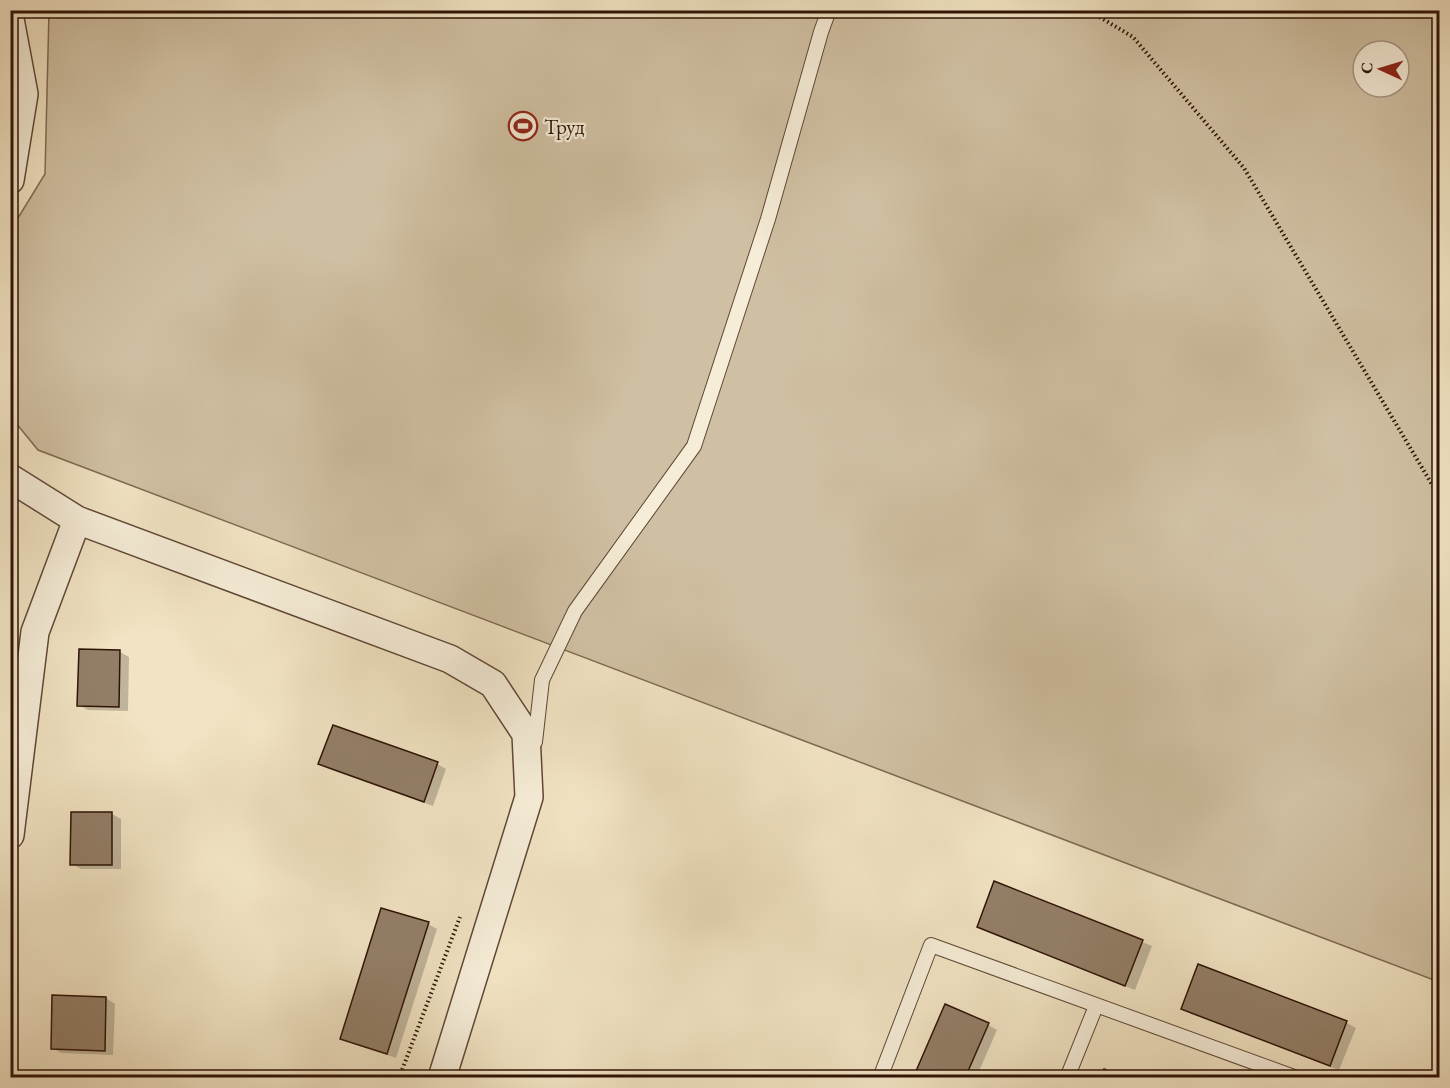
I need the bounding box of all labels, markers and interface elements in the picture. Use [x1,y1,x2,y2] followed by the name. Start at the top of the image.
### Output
[1351,39,1411,99] north arrow
[1356,62,1377,74] text: С
[507,110,539,142] sports icon: Труд
[544,113,585,140] place label: Труд

